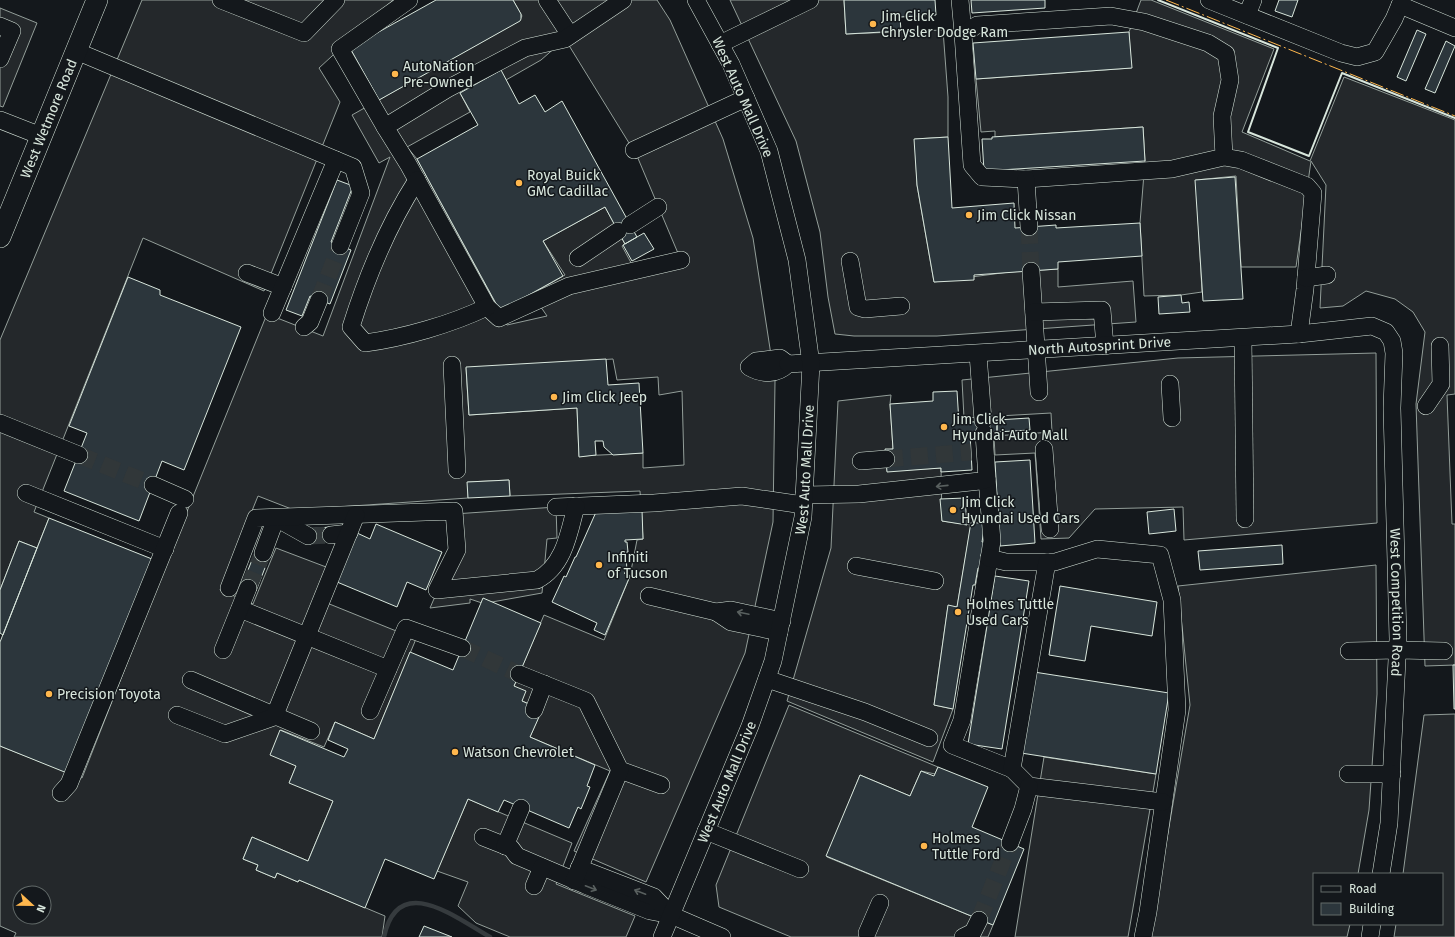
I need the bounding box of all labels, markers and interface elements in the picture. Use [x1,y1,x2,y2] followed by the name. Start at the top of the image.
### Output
[881,8,1008,41] place label: Jim Click Chrysler Dodge Ram
[868,19,878,29] marker: Jim Click Chrysler Dodge Ram
[708,34,777,160] street label: West Auto Mall Drive
[17,57,81,181] street label: West Wetmore Road
[403,58,475,91] place label: AutoNation Pre-Owned
[390,69,400,79] marker: AutoNation Pre-Owned
[527,167,609,200] place label: Royal Buick GMC Cadillac
[514,178,524,188] marker: Royal Buick GMC Cadillac
[977,207,1076,224] place label: Jim Click Nissan
[964,210,974,220] marker: Jim Click Nissan
[1027,334,1172,359] street label: North Autosprint Drive
[562,389,647,406] place label: Jim Click Jeep
[549,392,559,402] marker: Jim Click Jeep
[792,404,818,536] street label: West Auto Mall Drive
[952,411,1068,444] place label: Jim Click Hyundai Auto Mall
[939,422,949,432] marker: Jim Click Hyundai Auto Mall
[935,482,948,489] one-way arrow
[961,494,1080,527] place label: Jim Click Hyundai Used Cars
[948,505,958,515] marker: Jim Click Hyundai Used Cars
[1386,528,1406,677] street label: West Competition Road
[607,549,668,582] place label: Infiniti of Tucson
[594,560,604,570] marker: Infiniti of Tucson
[966,596,1054,629] place label: Holmes Tuttle Used Cars
[953,607,963,617] marker: Holmes Tuttle Used Cars
[737,608,750,616] one-way arrow
[57,686,161,703] place label: Precision Toyota
[44,689,54,699] marker: Precision Toyota
[694,719,760,846] street label: West Auto Mall Drive
[463,744,575,761] place label: Watson Chevrolet
[450,747,460,757] marker: Watson Chevrolet
[932,830,1000,863] place label: Holmes Tuttle Ford
[919,841,929,851] marker: Holmes Tuttle Ford
[1313,873,1443,925] legend
[1349,882,1377,896] text: Road
[12,885,52,925] north arrow
[584,885,596,892] one-way arrow
[635,888,647,896] one-way arrow
[1349,902,1395,916] text: Building
[33,903,48,914] text: N

